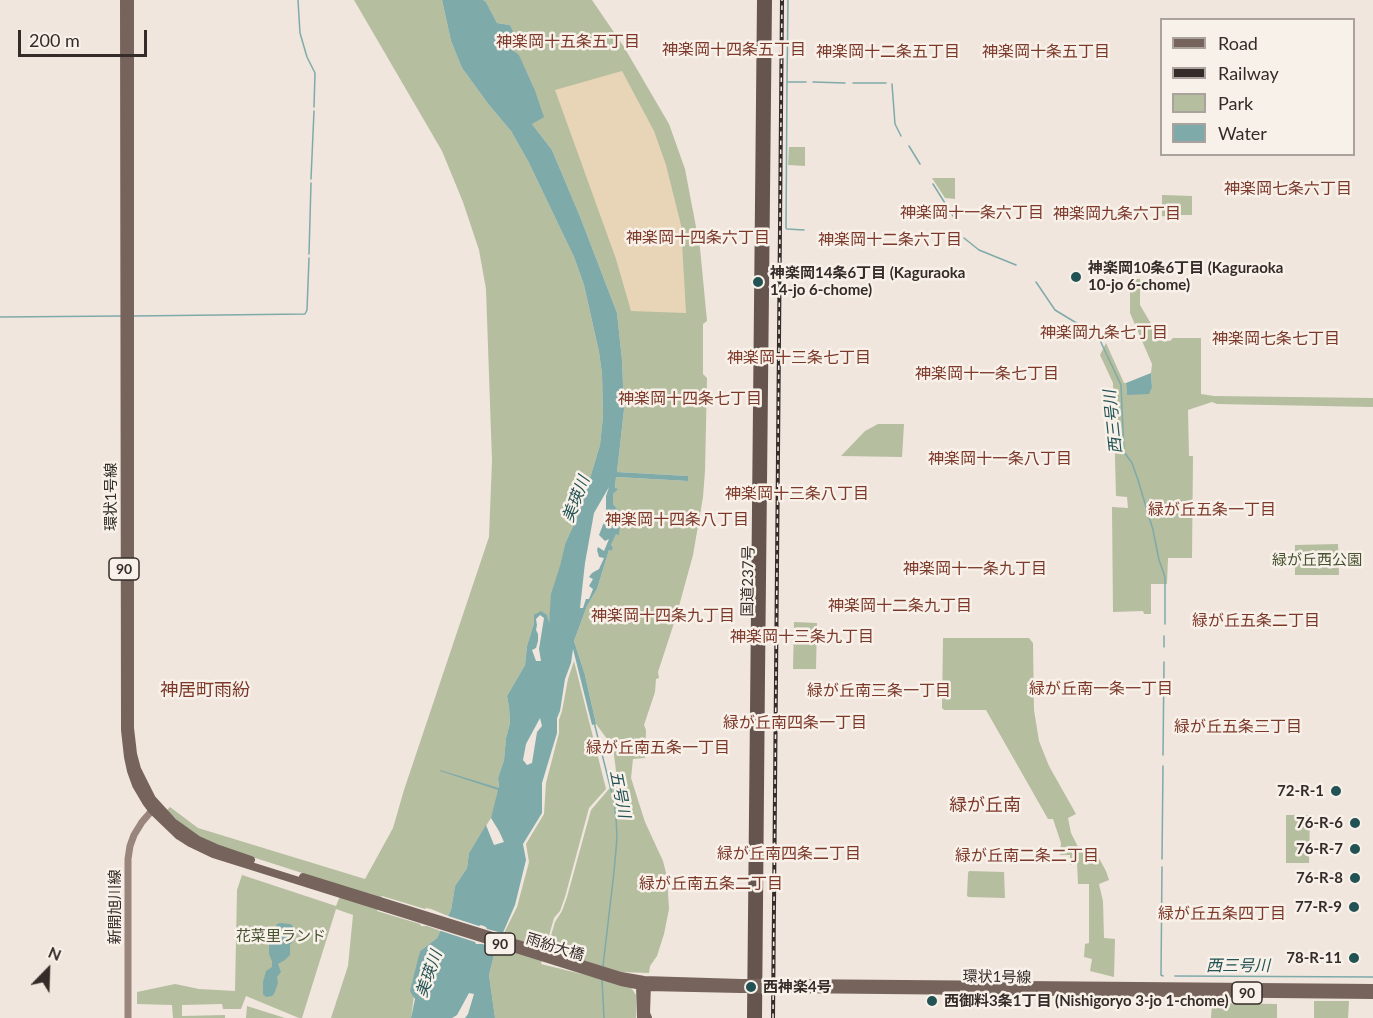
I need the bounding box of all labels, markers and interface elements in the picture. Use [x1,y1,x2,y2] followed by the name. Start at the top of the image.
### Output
[21,18,150,56] scale bar
[1160,18,1355,156] legend
[29,29,80,51] text: 200 m
[496,32,640,52] district label: 神楽岡十五条五丁目
[1218,32,1258,54] text: Road
[662,40,806,60] district label: 神楽岡十四条五丁目
[816,42,960,62] district label: 神楽岡十二条五丁目
[982,42,1110,62] district label: 神楽岡十条五丁目
[1218,62,1279,84] text: Railway
[1218,92,1253,114] text: Park
[1218,122,1267,144] text: Water
[1224,179,1352,199] district label: 神楽岡七条六丁目
[900,203,1044,223] district label: 神楽岡十一条六丁目
[1053,204,1181,224] district label: 神楽岡九条六丁目
[626,228,770,248] district label: 神楽岡十四条六丁目
[818,230,962,250] district label: 神楽岡十二条六丁目
[1088,259,1283,294] place label: 神楽岡10条6丁目 (Kaguraoka 10-jo 6-chome)
[770,264,965,299] place label: 神楽岡14条6丁目 (Kaguraoka 14-jo 6-chome)
[1069,270,1083,284] marker: 神楽岡10条6丁目 (Kaguraoka 10-jo 6-chome)
[751,275,765,289] marker: 神楽岡14条6丁目 (Kaguraoka 14-jo 6-chome)
[1040,323,1168,343] district label: 神楽岡九条七丁目
[1212,329,1340,349] district label: 神楽岡七条七丁目
[727,348,871,368] district label: 神楽岡十三条七丁目
[915,364,1059,384] district label: 神楽岡十一条七丁目
[618,389,762,409] district label: 神楽岡十四条七丁目
[1100,389,1126,455] water label: 西三号川
[928,449,1072,469] district label: 神楽岡十一条八丁目
[102,463,120,531] street label: 環状1号線
[558,473,594,525] water label: 美瑛川
[725,484,869,504] district label: 神楽岡十三条八丁目
[1148,500,1276,520] district label: 緑が丘五条一丁目
[605,510,749,530] district label: 神楽岡十四条八丁目
[738,545,758,617] street label: 国道237号
[1272,551,1362,569] park label: 緑が丘西公園
[109,558,139,580] road number: 90
[903,559,1047,579] district label: 神楽岡十一条九丁目
[828,596,972,616] district label: 神楽岡十二条九丁目
[591,606,735,626] district label: 神楽岡十四条九丁目
[1192,611,1320,631] district label: 緑が丘五条二丁目
[730,627,874,647] district label: 神楽岡十三条九丁目
[160,679,250,701] district label: 神居町雨紛
[1029,679,1173,699] district label: 緑が丘南一条一丁目
[807,681,951,701] district label: 緑が丘南三条一丁目
[723,713,867,733] district label: 緑が丘南四条一丁目
[1174,717,1302,737] district label: 緑が丘五条三丁目
[586,738,730,758] district label: 緑が丘南五条一丁目
[606,769,634,819] water label: 五号川
[1277,782,1324,800] place label: 72-R-1
[1329,784,1343,798] marker: 72-R-1
[949,794,1021,816] district label: 緑が丘南
[1296,814,1343,832] place label: 76-R-6
[1348,816,1362,830] marker: 76-R-6
[1296,840,1343,858] place label: 76-R-7
[1348,842,1362,856] marker: 76-R-7
[717,844,861,864] district label: 緑が丘南四条二丁目
[955,846,1099,866] district label: 緑が丘南二条二丁目
[1296,869,1343,887] place label: 76-R-8
[106,870,124,944] street label: 新開旭川線
[1348,871,1362,885] marker: 76-R-8
[639,874,783,894] district label: 緑が丘南五条二丁目
[1295,898,1342,916] place label: 77-R-9
[1347,900,1361,914] marker: 77-R-9
[1158,904,1286,924] district label: 緑が丘五条四丁目
[236,927,326,945] park label: 花菜里ランド
[524,930,586,964] street label: 雨紛大橋
[485,933,515,955] road number: 90
[18,940,78,1000] north arrow
[46,942,65,964] text: N
[412,948,446,1000] water label: 美瑛川
[1286,949,1342,967] place label: 78-R-11
[1347,951,1361,965] marker: 78-R-11
[1206,956,1270,976] water label: 西三号川
[962,967,1032,987] street label: 環状1号線
[763,978,832,996] place label: 西神楽4号
[744,980,758,994] marker: 西神楽4号
[1232,982,1262,1004] road number: 90
[944,992,1229,1010] place label: 西御料3条1丁目 (Nishigoryo 3-jo 1-chome)
[925,994,939,1008] marker: 西御料3条1丁目 (Nishigoryo 3-jo 1-chome)

